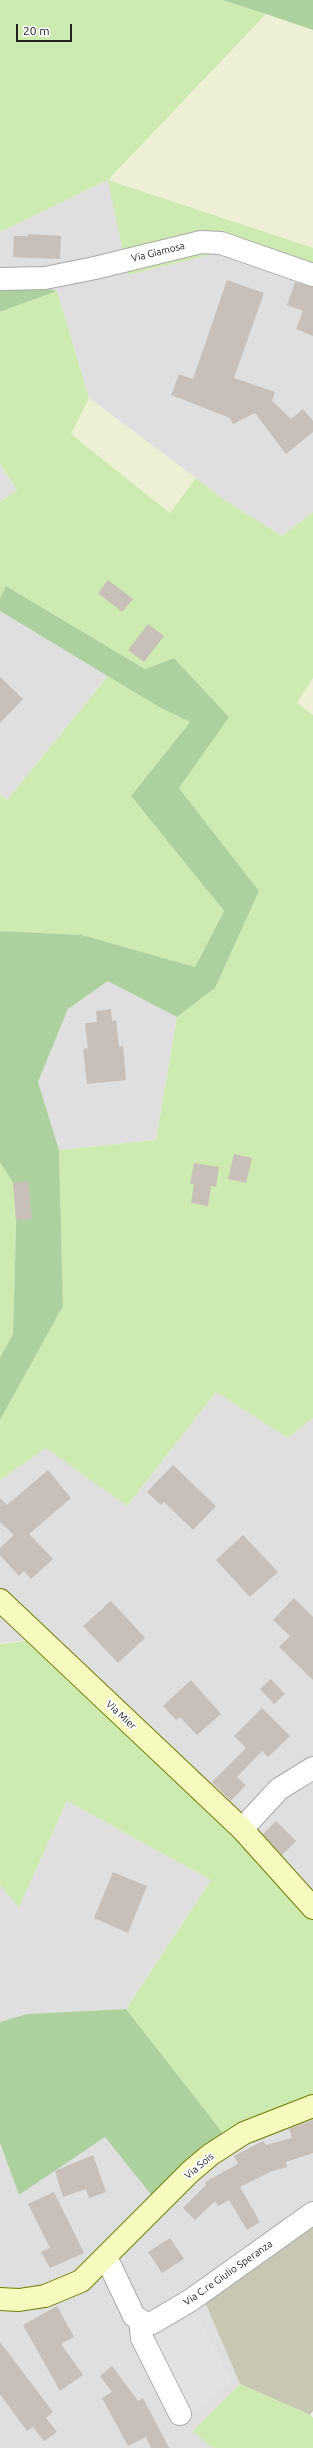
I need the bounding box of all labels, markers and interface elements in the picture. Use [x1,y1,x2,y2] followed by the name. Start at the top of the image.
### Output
[18,16,74,42] scale bar
[23,24,50,37] text: 20 m
[130,240,186,264] street label: Via Giamosa
[103,1698,139,1732] street label: Via Mier
[182,2150,216,2182] street label: Via Sois
[181,2238,275,2308] street label: Via C.re Giulio Speranza

